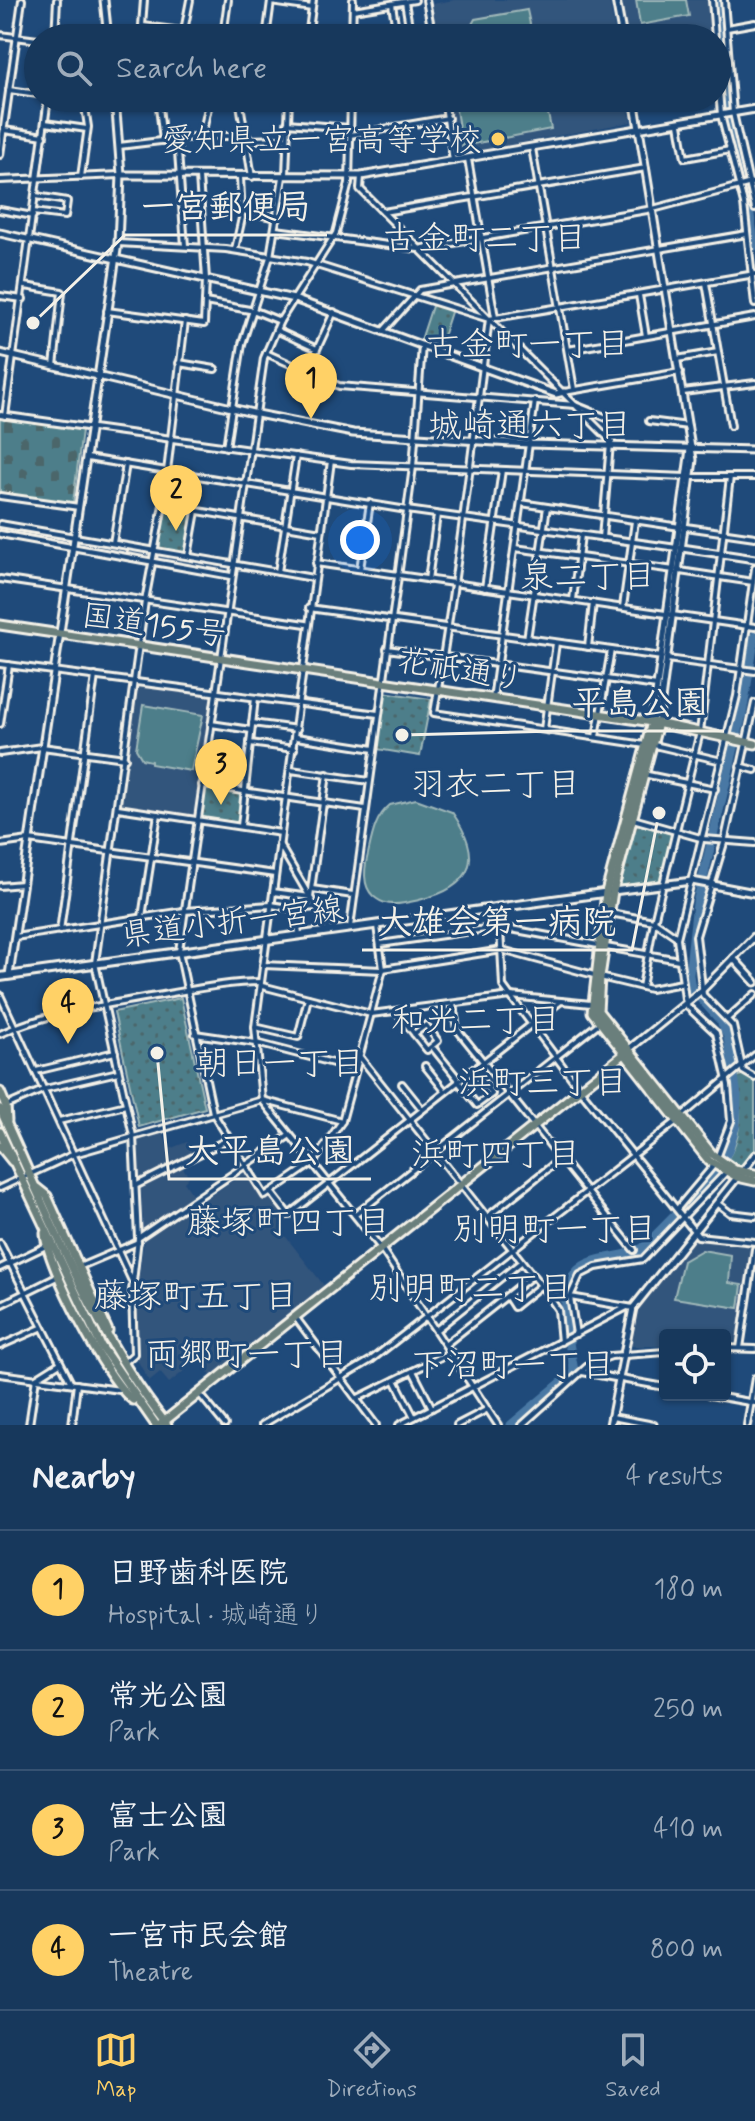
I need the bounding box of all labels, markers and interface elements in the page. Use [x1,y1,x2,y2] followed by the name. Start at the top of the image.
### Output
[24,24,731,112] search box
[52,46,96,90] icon: search
[116,49,267,88] text: Search here
[162,120,482,162] place label: 愛知県立一宮高等学校
[489,130,507,148] marker: 愛知県立一宮高等学校
[125,177,327,235] callout: 一宮郵便局
[141,186,311,231] text: 一宮郵便局
[383,217,587,262] district label: 古金町二丁目
[426,323,630,368] district label: 古金町一丁目
[285,353,337,419] pin: 1
[428,404,632,449] district label: 城崎通六丁目
[150,465,202,531] pin: 2
[340,520,380,560] your location
[520,555,656,600] district label: 泉二丁目
[79,595,229,657] street label: 国道155号
[394,640,527,702] street label: 花祇通り
[556,673,724,731] callout: 平島公園
[572,682,708,727] text: 平島公園
[195,739,247,805] pin: 3
[411,763,581,808] district label: 羽衣二丁目
[119,888,346,957] street label: 県道小折一宮線
[362,892,632,950] callout: 大雄会第一病院
[378,901,616,946] text: 大雄会第一病院
[42,978,94,1044] pin: 4
[391,999,561,1044] district label: 和光二丁目
[195,1042,365,1087] district label: 朝日一丁目
[458,1061,628,1106] district label: 浜町三丁目
[169,1121,371,1179] callout: 大平島公園
[185,1130,355,1175] text: 大平島公園
[411,1133,581,1178] district label: 浜町四丁目
[187,1201,391,1246] district label: 藤塚町四丁目
[453,1208,657,1253] district label: 別明町一丁目
[369,1267,573,1312] district label: 別明町二丁目
[94,1275,298,1320] district label: 藤塚町五丁目
[659,1329,731,1401] map controls
[659,1329,731,1401] button: locate
[145,1333,349,1378] district label: 両郷町一丁目
[411,1344,615,1389] district label: 下沼町一丁目
[32,1455,136,1500] text: Nearby
[626,1460,723,1494] text: 4 results
[108,1554,288,1593] text: 日野歯科医院
[52,1573,64,1607] text: 1
[654,1573,723,1607] text: 180 m
[108,1599,325,1633] text: Hospital · 城崎通り
[108,1677,228,1716] text: 常光公園
[52,1693,64,1727] text: 2
[653,1693,723,1727] text: 250 m
[108,1716,160,1750] text: Park
[108,1797,228,1836] text: 富士公園
[52,1813,64,1847] text: 3
[653,1813,723,1847] text: 410 m
[108,1836,160,1870] text: Park
[108,1917,288,1956] text: 一宮市民会館
[50,1933,66,1967] text: 4
[650,1933,723,1967] text: 800 m
[108,1956,193,1990] text: Theatre
[94,2028,138,2104] tab: Map
[326,2028,417,2104] tab: Directions
[605,2028,661,2104] tab: Saved

